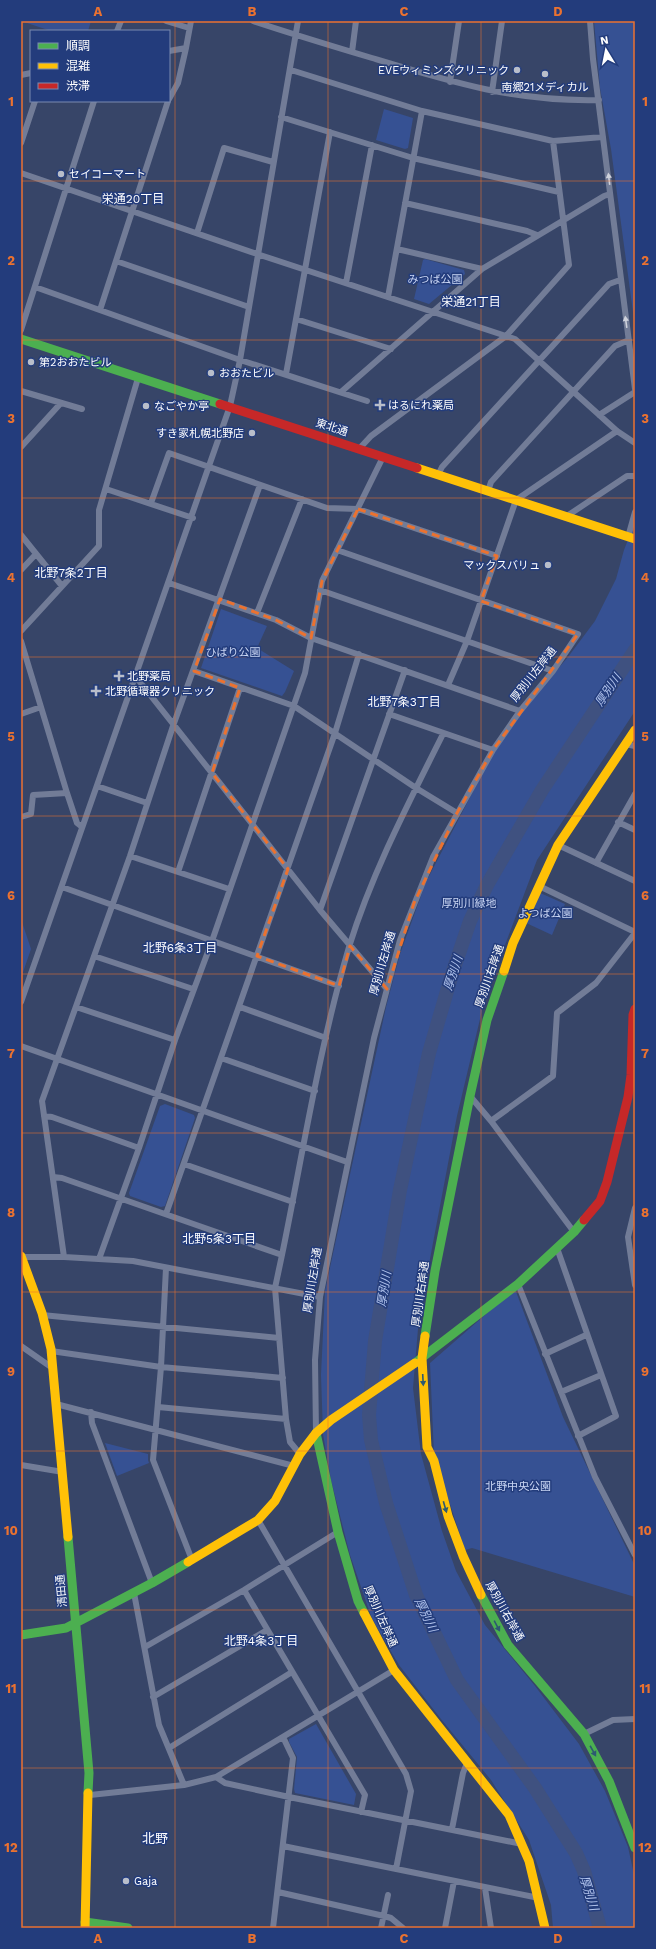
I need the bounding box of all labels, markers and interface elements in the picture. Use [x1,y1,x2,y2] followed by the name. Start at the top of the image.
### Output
[94,4,103,19] text: A
[248,4,257,19] text: B
[400,4,409,19] text: C
[553,4,563,19] text: D
[30,30,170,102] legend
[586,30,626,70] north arrow
[599,34,609,48] text: N
[66,39,90,53] text: 順調
[66,59,90,73] text: 混雑
[378,64,509,77] place label: EVEウィミンズクリニック
[512,65,522,75] marker: EVEウィミンズクリニック
[540,69,550,79] marker: 南郷21メディカル
[66,79,90,93] text: 渋滞
[502,81,588,94] place label: 南郷21メディカル
[8,94,14,109] text: 1
[642,94,648,109] text: 1
[69,168,146,181] place label: セイコーマート
[56,169,66,179] marker: セイコーマート
[605,173,612,186] one-way arrow
[102,192,164,206] district label: 栄通20丁目
[7,253,15,268] text: 2
[641,253,649,268] text: 2
[408,273,463,286] park label: みつば公園
[441,295,501,309] district label: 栄通21丁目
[623,316,629,328] one-way arrow
[39,356,111,369] place label: 第2おおたビル
[26,357,36,367] marker: 第2おおたビル
[219,367,274,380] place label: おおたビル
[206,368,216,378] marker: おおたビル
[388,399,454,412] place label: はるにれ薬局
[154,400,209,413] place label: なごやか亭
[375,400,385,410] marker: はるにれ薬局
[141,401,151,411] marker: なごやか亭
[7,411,15,426] text: 3
[641,411,649,426] text: 3
[314,416,350,439] street label: 東北通
[156,427,244,440] place label: すき家札幌北野店
[247,428,257,438] marker: すき家札幌北野店
[463,559,540,572] place label: マックスバリュ
[543,560,553,570] marker: マックスバリュ
[34,566,108,580] district label: 北野7条2丁目
[7,570,16,585] text: 4
[641,570,650,585] text: 4
[508,644,559,704] street label: 厚別川左岸通
[206,646,261,659] park label: ひばり公園
[127,670,171,683] place label: 北野薬局
[592,670,625,709] water label: 厚別川
[114,671,124,681] marker: 北野薬局
[90,685,102,697] marker: 北野循環器クリニック
[105,685,215,698] place label: 北野循環器クリニック
[367,695,441,709] district label: 北野7条3丁目
[7,729,15,744] text: 5
[641,729,649,744] text: 5
[7,888,15,903] text: 6
[641,888,649,903] text: 6
[442,897,497,910] park label: 厚別川緑地
[518,907,573,920] park label: よつば公園
[367,930,398,997] street label: 厚別川左岸通
[143,941,217,955] district label: 北野6条3丁目
[473,943,506,1009] street label: 厚別川右岸通
[441,952,466,992] water label: 厚別川
[7,1046,15,1061] text: 7
[641,1046,649,1061] text: 7
[7,1205,15,1220] text: 8
[641,1205,649,1220] text: 8
[182,1232,256,1246] district label: 北野5条3丁目
[301,1246,324,1314] street label: 厚別川左岸通
[409,1260,432,1328] street label: 厚別川右岸通
[374,1268,394,1308] water label: 厚別川
[7,1364,15,1379] text: 9
[641,1364,649,1379] text: 9
[420,1374,427,1386] one-way arrow
[485,1480,551,1493] park label: 北野中央公園
[442,1501,448,1513] one-way arrow
[4,1523,18,1538] text: 10
[638,1523,652,1538] text: 10
[54,1574,69,1608] street label: 清田通
[483,1579,526,1643] street label: 厚別川右岸通
[361,1583,400,1649] street label: 厚別川左岸通
[412,1596,441,1636] water label: 厚別川
[494,1620,501,1631] one-way arrow
[224,1634,298,1648] district label: 北野4条3丁目
[5,1681,17,1696] text: 11
[639,1681,651,1696] text: 11
[589,1745,596,1757] one-way arrow
[142,1831,168,1846] district label: 北野
[4,1840,18,1855] text: 12
[638,1840,652,1855] text: 12
[577,1874,602,1914] water label: 厚別川
[134,1875,157,1888] place label: Gaja
[121,1876,131,1886] marker: Gaja
[94,1931,103,1946] text: A
[248,1931,257,1946] text: B
[400,1931,409,1946] text: C
[553,1931,563,1946] text: D

